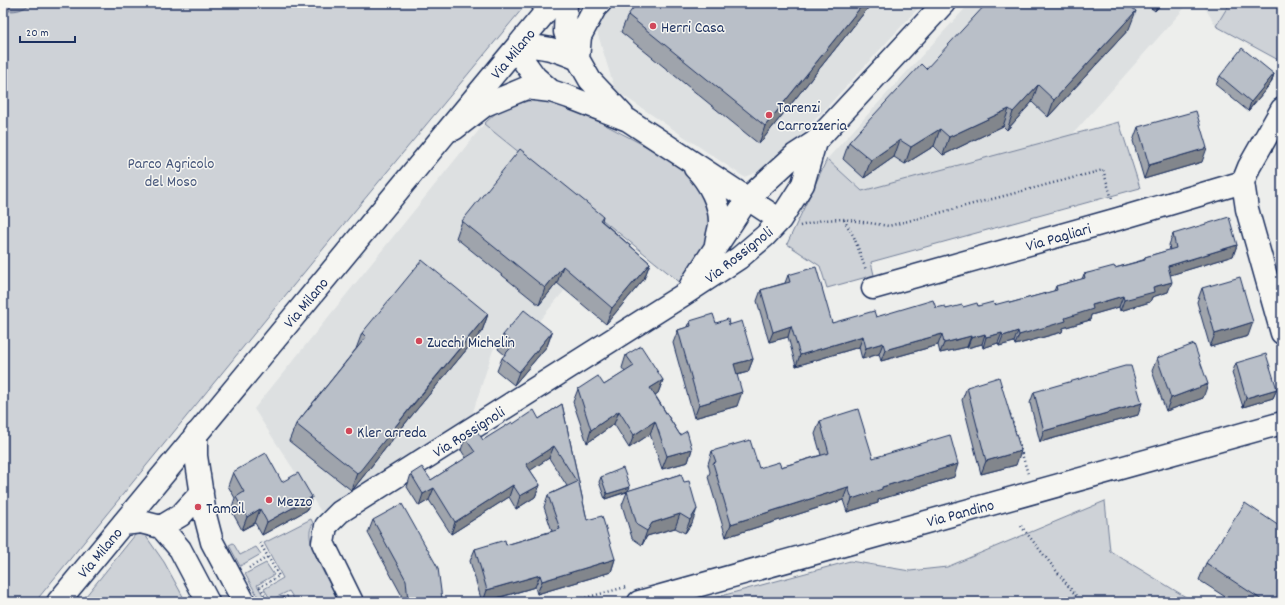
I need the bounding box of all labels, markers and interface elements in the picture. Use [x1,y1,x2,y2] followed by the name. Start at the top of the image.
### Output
[661,17,725,40] place label: Herri Casa
[20,18,75,44] scale bar
[648,21,658,31] marker: Herri Casa
[486,24,542,85] street label: Via Milano
[26,25,49,42] text: 20 m
[777,97,847,138] place label: Tarenzi Carrozzeria
[764,110,774,120] marker: Tarenzi Carrozzeria
[127,153,215,194] park label: Parco Agricolo del Moso
[1023,218,1094,259] street label: Via Pagliari
[700,222,779,290] street label: Via Rossignoli
[279,273,335,334] street label: Via Milano
[427,332,515,355] place label: Zucchi Michelin
[414,336,424,346] marker: Zucchi Michelin
[429,402,510,464] street label: Via Rossignoli
[357,422,427,445] place label: Kler arreda
[344,426,354,436] marker: Kler arreda
[277,491,313,514] place label: Mezzo
[924,494,997,534] street label: Via Pandino
[264,495,274,505] marker: Mezzo
[206,498,245,521] place label: Tamoil
[193,502,203,512] marker: Tamoil
[73,523,129,584] street label: Via Milano

